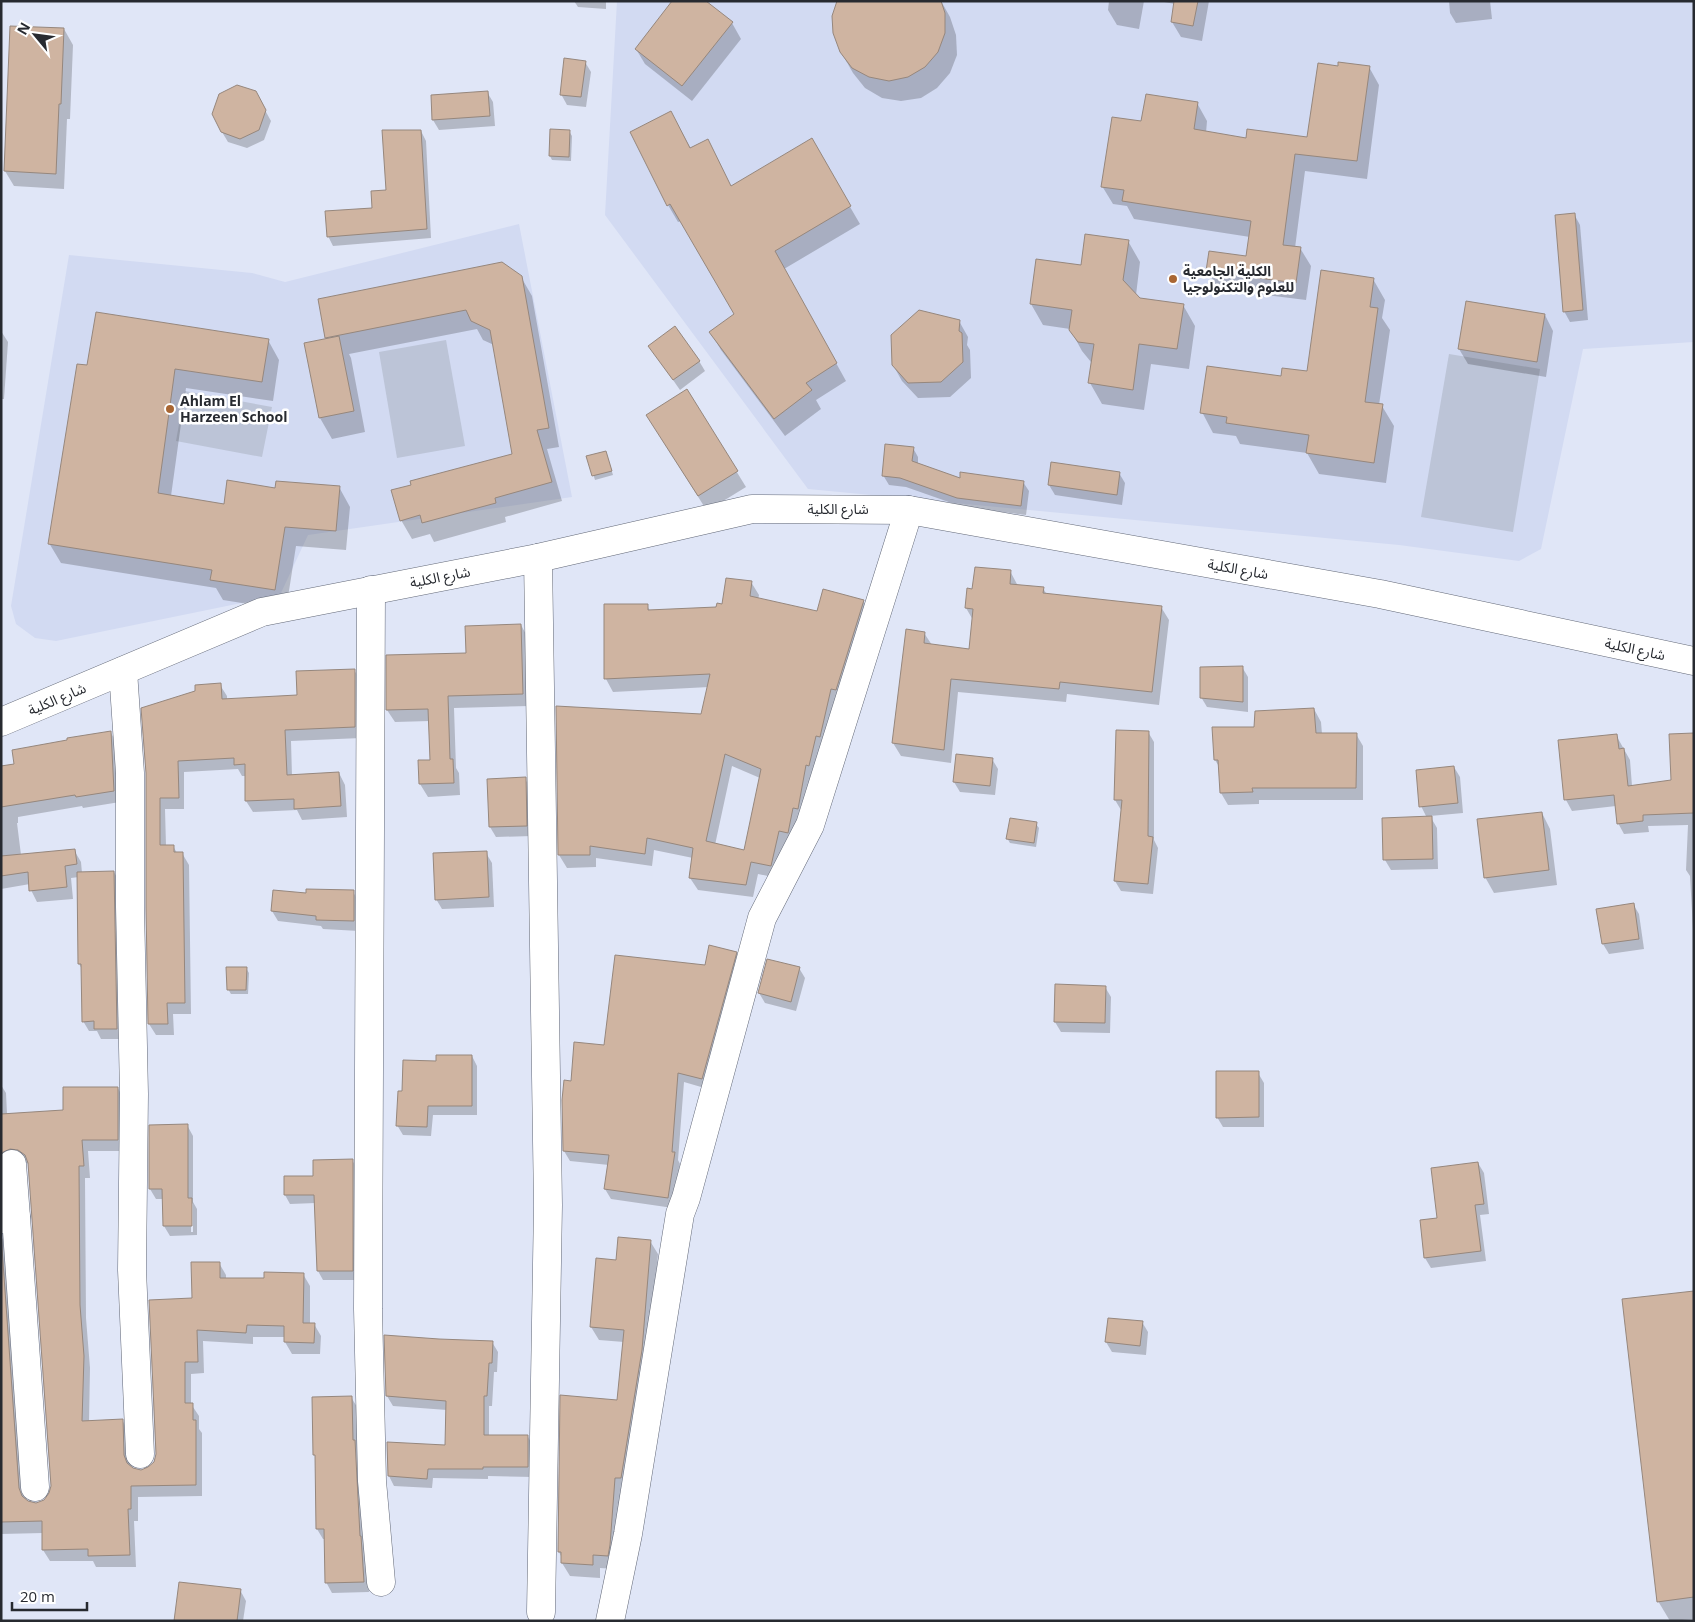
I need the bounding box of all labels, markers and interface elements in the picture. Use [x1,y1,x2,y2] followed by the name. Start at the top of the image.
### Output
[10,10,60,60] north arrow
[12,19,34,38] text: N
[1183,261,1294,298] place label: الكلية الجامعية للعلوم والتكنولوجيا
[1167,273,1179,285] marker: الكلية الجامعية للعلوم والتكنولوجيا
[180,391,287,426] place label: Ahlam El Harzeen School
[164,403,176,415] marker: Ahlam El Harzeen School
[807,499,869,520] street label: شارع الكلية
[1206,554,1270,585] street label: شارع الكلية
[408,561,472,594] street label: شارع الكلية
[1603,633,1667,666] street label: شارع الكلية
[25,678,90,721] street label: شارع الكلية
[12,1580,88,1612] scale bar
[20,1586,55,1606] text: 20 m

